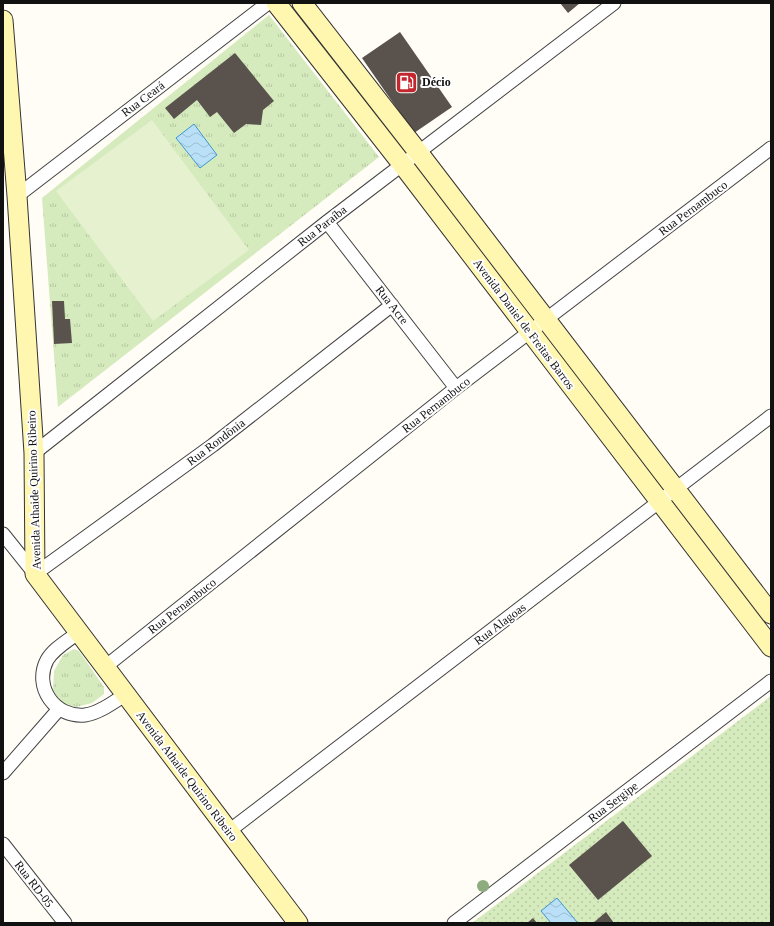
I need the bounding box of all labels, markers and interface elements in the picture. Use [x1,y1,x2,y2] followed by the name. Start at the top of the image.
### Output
[394,69,420,95] fuel station icon: Décio
[422,75,451,89] place label: Décio
[119,78,168,120] street label: Rua Ceará
[656,178,730,238] street label: Rua Pernambuco
[295,202,350,249] street label: Rua Paraíba
[470,256,578,392] street label: Avenida Daniel de Freitas Barros
[373,283,411,327] street label: Rua Acre
[399,374,473,436] street label: Rua Pernambuco
[24,410,44,570] street label: Avenida Athaide Quirino Ribeiro
[184,415,248,468] street label: Rua Rondônia
[145,575,219,637] street label: Rua Pernambuco
[471,600,529,648] street label: Rua Alagoas
[133,708,241,844] street label: Avenida Athaide Quirino Ribeiro
[585,779,641,825] street label: Rua Sergipe
[12,858,56,910] street label: Rua RD-05

